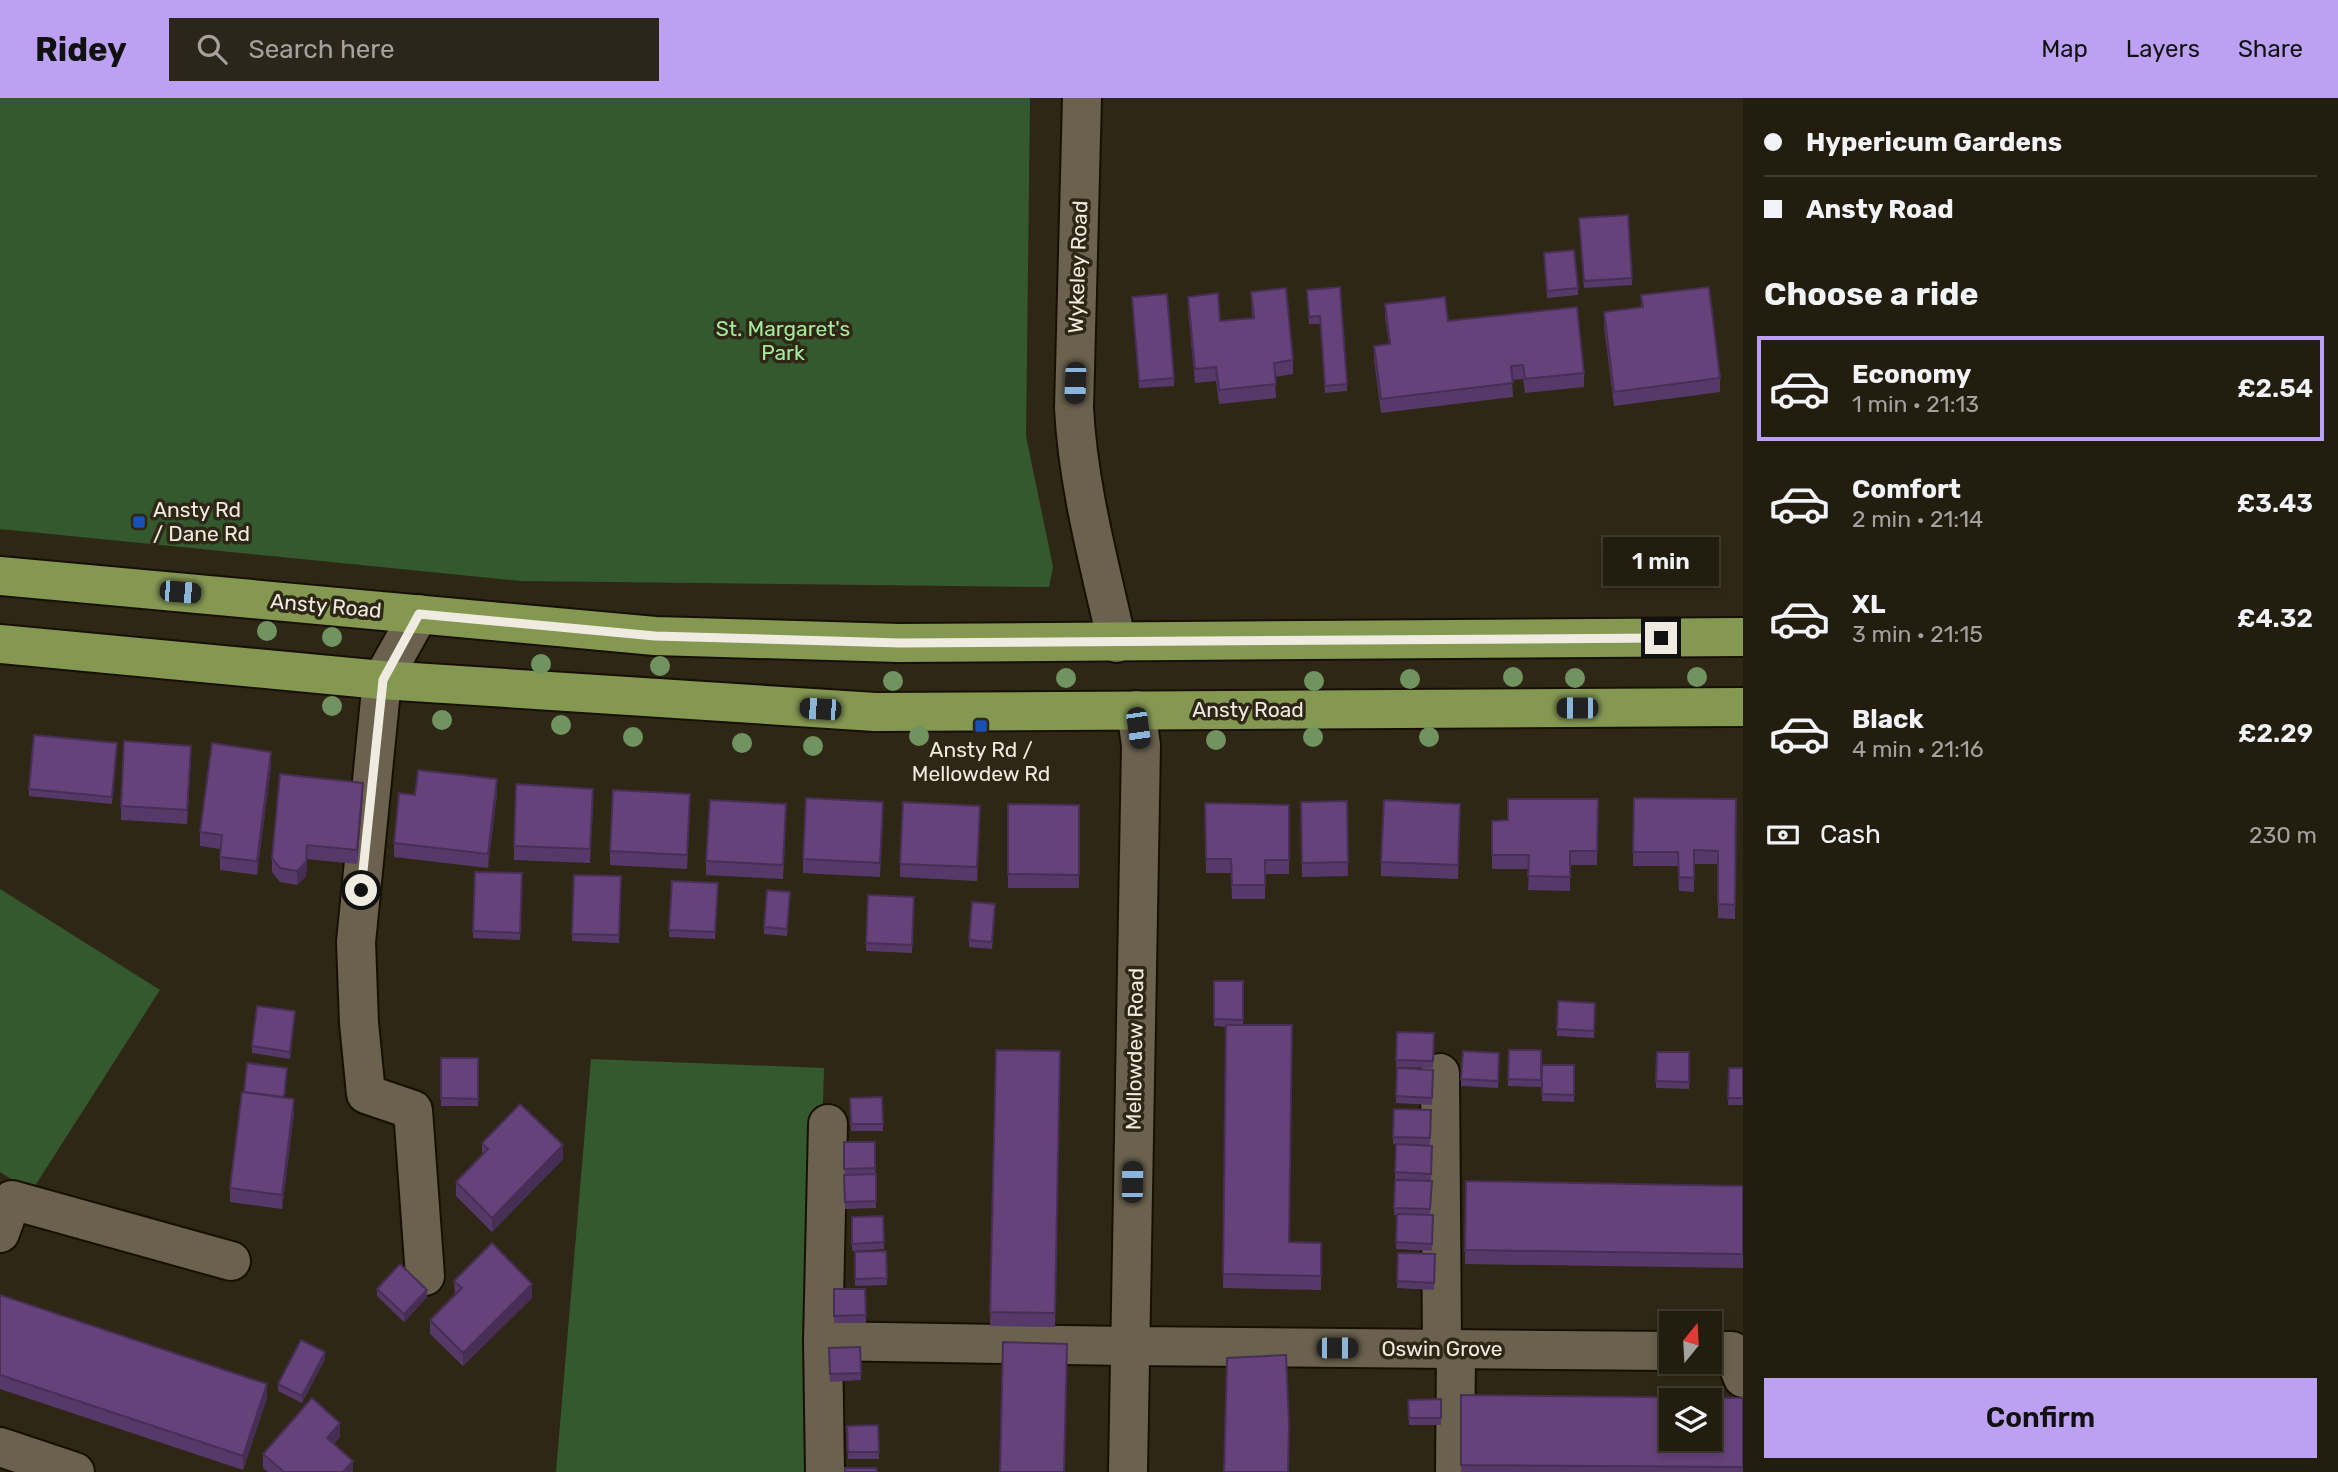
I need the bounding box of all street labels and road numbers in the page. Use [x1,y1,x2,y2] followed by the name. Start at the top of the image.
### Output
[1063,200,1092,334] street label: Wykeley Road
[269,588,383,623] street label: Ansty Road
[1192,697,1304,722] street label: Ansty Road
[1121,968,1148,1130] street label: Mellowdew Road
[1381,1336,1503,1361] street label: Oswin Grove

